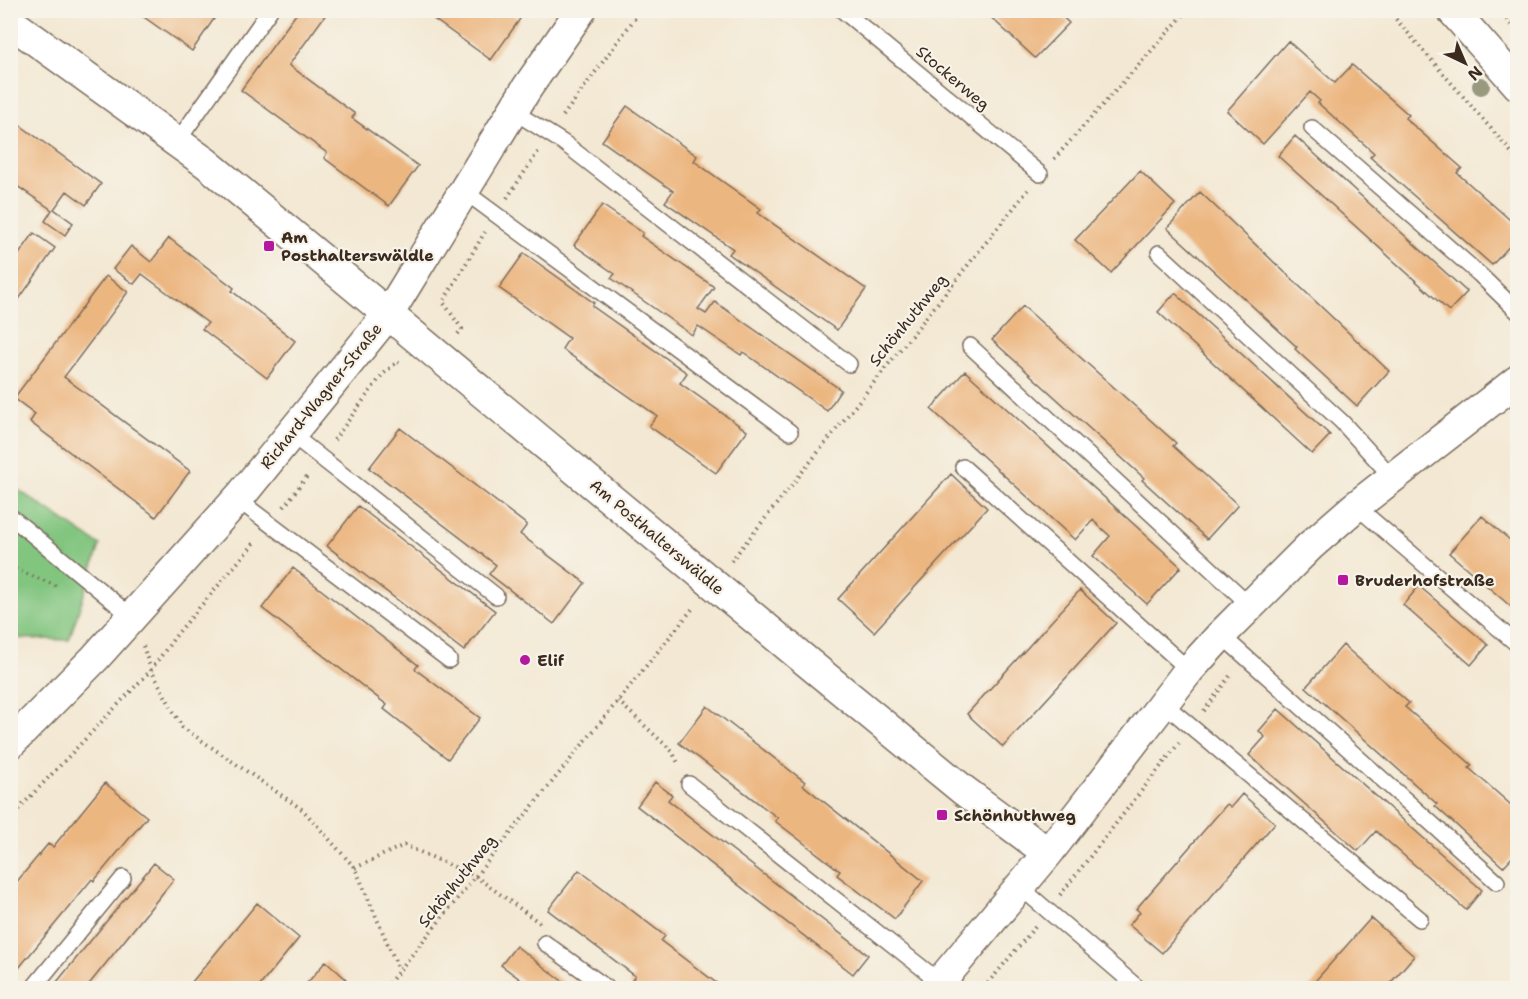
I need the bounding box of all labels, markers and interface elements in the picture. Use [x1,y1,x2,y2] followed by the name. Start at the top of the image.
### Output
[1435,33,1495,93] north arrow
[912,41,994,115] street label: Stockerweg
[1463,61,1487,85] text: N
[281,227,434,266] place label: Am Posthalterswäldle
[262,239,276,253] marker: Am Posthalterswäldle
[864,269,952,371] street label: Schönhuthweg
[255,319,387,473] street label: Richard-Wagner-Straße
[585,475,729,599] street label: Am Posthalterswäldle
[1355,570,1495,591] place label: Bruderhofstraße
[1336,573,1350,587] marker: Bruderhofstraße
[537,650,565,671] place label: Elif
[518,653,532,667] marker: Elif
[954,805,1076,826] place label: Schönhuthweg
[935,808,949,822] marker: Schönhuthweg
[413,830,501,932] street label: Schönhuthweg

